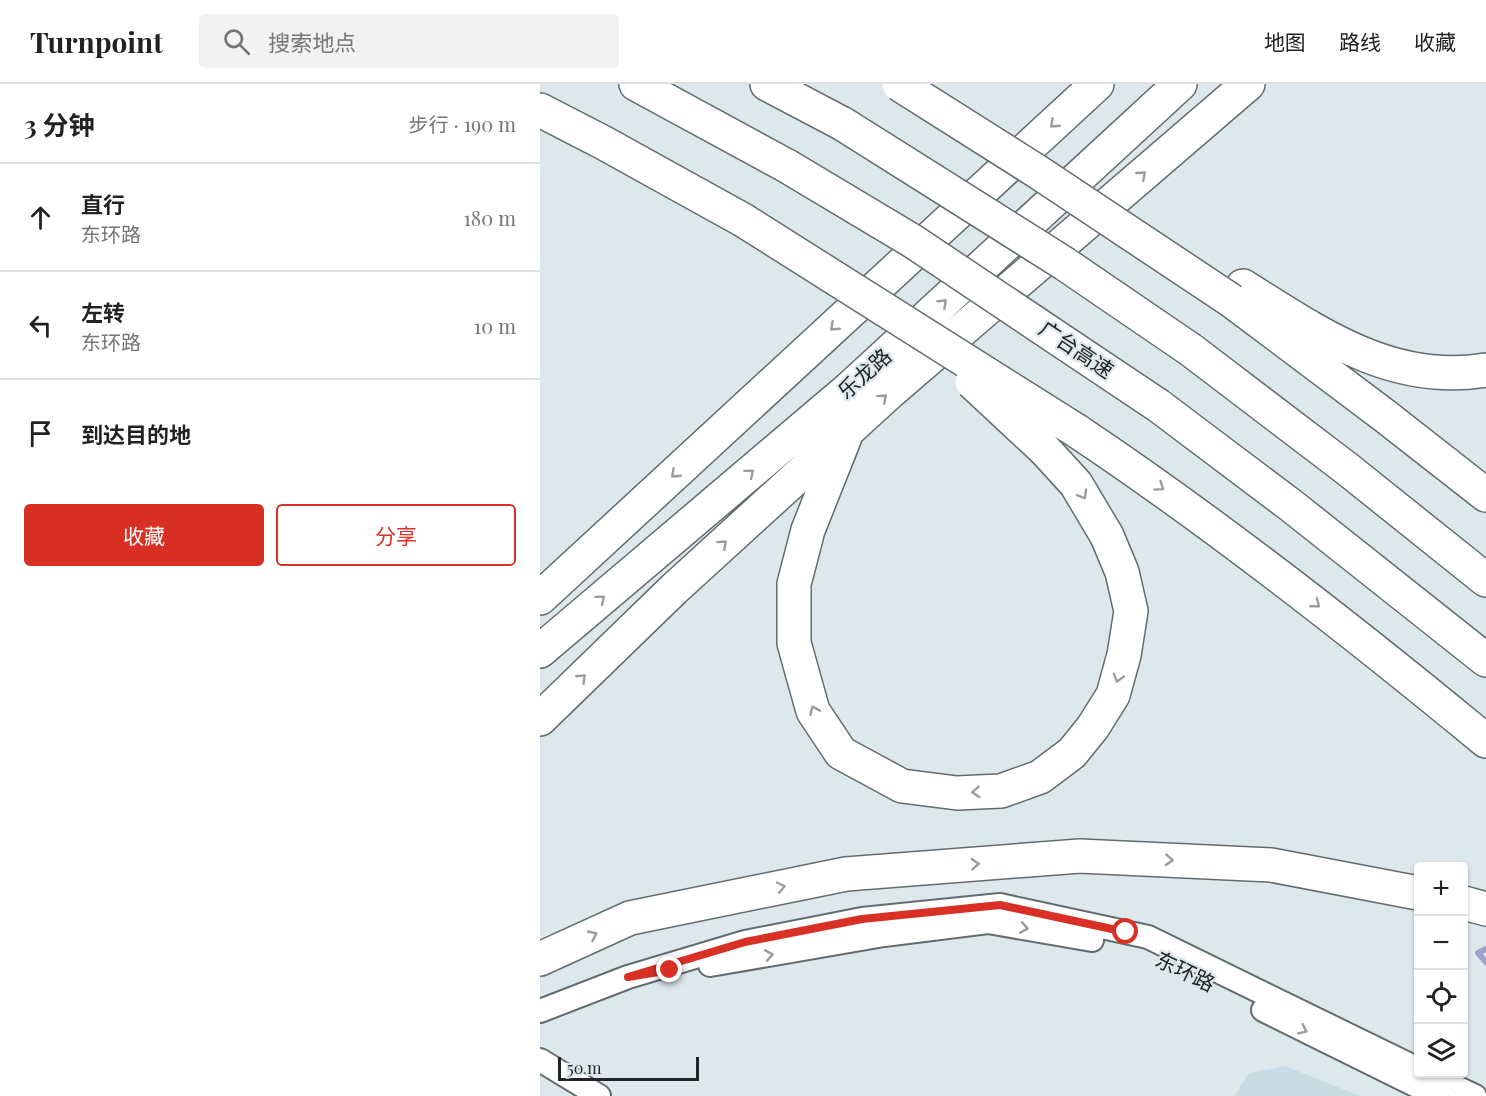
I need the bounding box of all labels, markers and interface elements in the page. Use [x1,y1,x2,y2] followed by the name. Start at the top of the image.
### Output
[199,14,619,68] search box
[30,23,163,60] text: Turnpoint
[220,25,253,58] icon: search
[268,27,356,57] text: 搜索地点
[1264,27,1306,55] text: 地图
[1339,27,1381,55] text: 路线
[1414,27,1456,55] text: 收藏
[24,107,95,142] text: 3 分钟
[408,110,516,137] text: 步行 · 190 m
[1050,117,1061,128] one-way arrow
[1135,171,1146,182] one-way arrow
[81,189,125,219] text: 直行
[24,201,57,234] icon: ahead
[463,204,516,231] text: 180 m
[81,220,141,247] text: 东环路
[81,297,125,327] text: 左转
[936,299,947,310] one-way arrow
[24,309,57,342] icon: left
[474,312,516,339] text: 10 m
[1034,313,1120,383] street label: 广台高速
[830,320,840,331] one-way arrow
[81,328,141,355] text: 东环路
[831,341,896,404] street label: 乐龙路
[877,394,887,405] one-way arrow
[24,417,57,450] icon: arrive
[81,419,191,449] text: 到达目的地
[671,466,682,477] one-way arrow
[743,470,754,481] one-way arrow
[1154,480,1165,491] one-way arrow
[1075,489,1087,499] one-way arrow
[24,504,264,566] button: 收藏
[276,504,516,566] button: 分享
[716,540,727,551] one-way arrow
[594,596,605,607] one-way arrow
[1309,597,1320,608] one-way arrow
[1113,672,1125,683] one-way arrow
[574,674,585,685] one-way arrow
[809,705,821,716] one-way arrow
[972,785,981,798] one-way arrow
[1165,854,1174,867] one-way arrow
[970,858,979,871] one-way arrow
[1414,862,1468,1078] map controls
[1414,862,1468,916] button: +
[776,881,786,894] one-way arrow
[1414,916,1468,970] button: −
[1112,918,1138,944] route start
[1019,921,1029,934] one-way arrow
[587,930,598,942] one-way arrow
[1151,944,1220,997] street label: 东环路
[764,949,774,962] one-way arrow
[656,956,682,982] route end
[1414,970,1468,1024] button: locate
[1297,1023,1308,1034] one-way arrow
[1414,1024,1468,1078] button: layers
[558,1054,699,1082] scale bar
[567,1057,601,1078] text: 50 m

